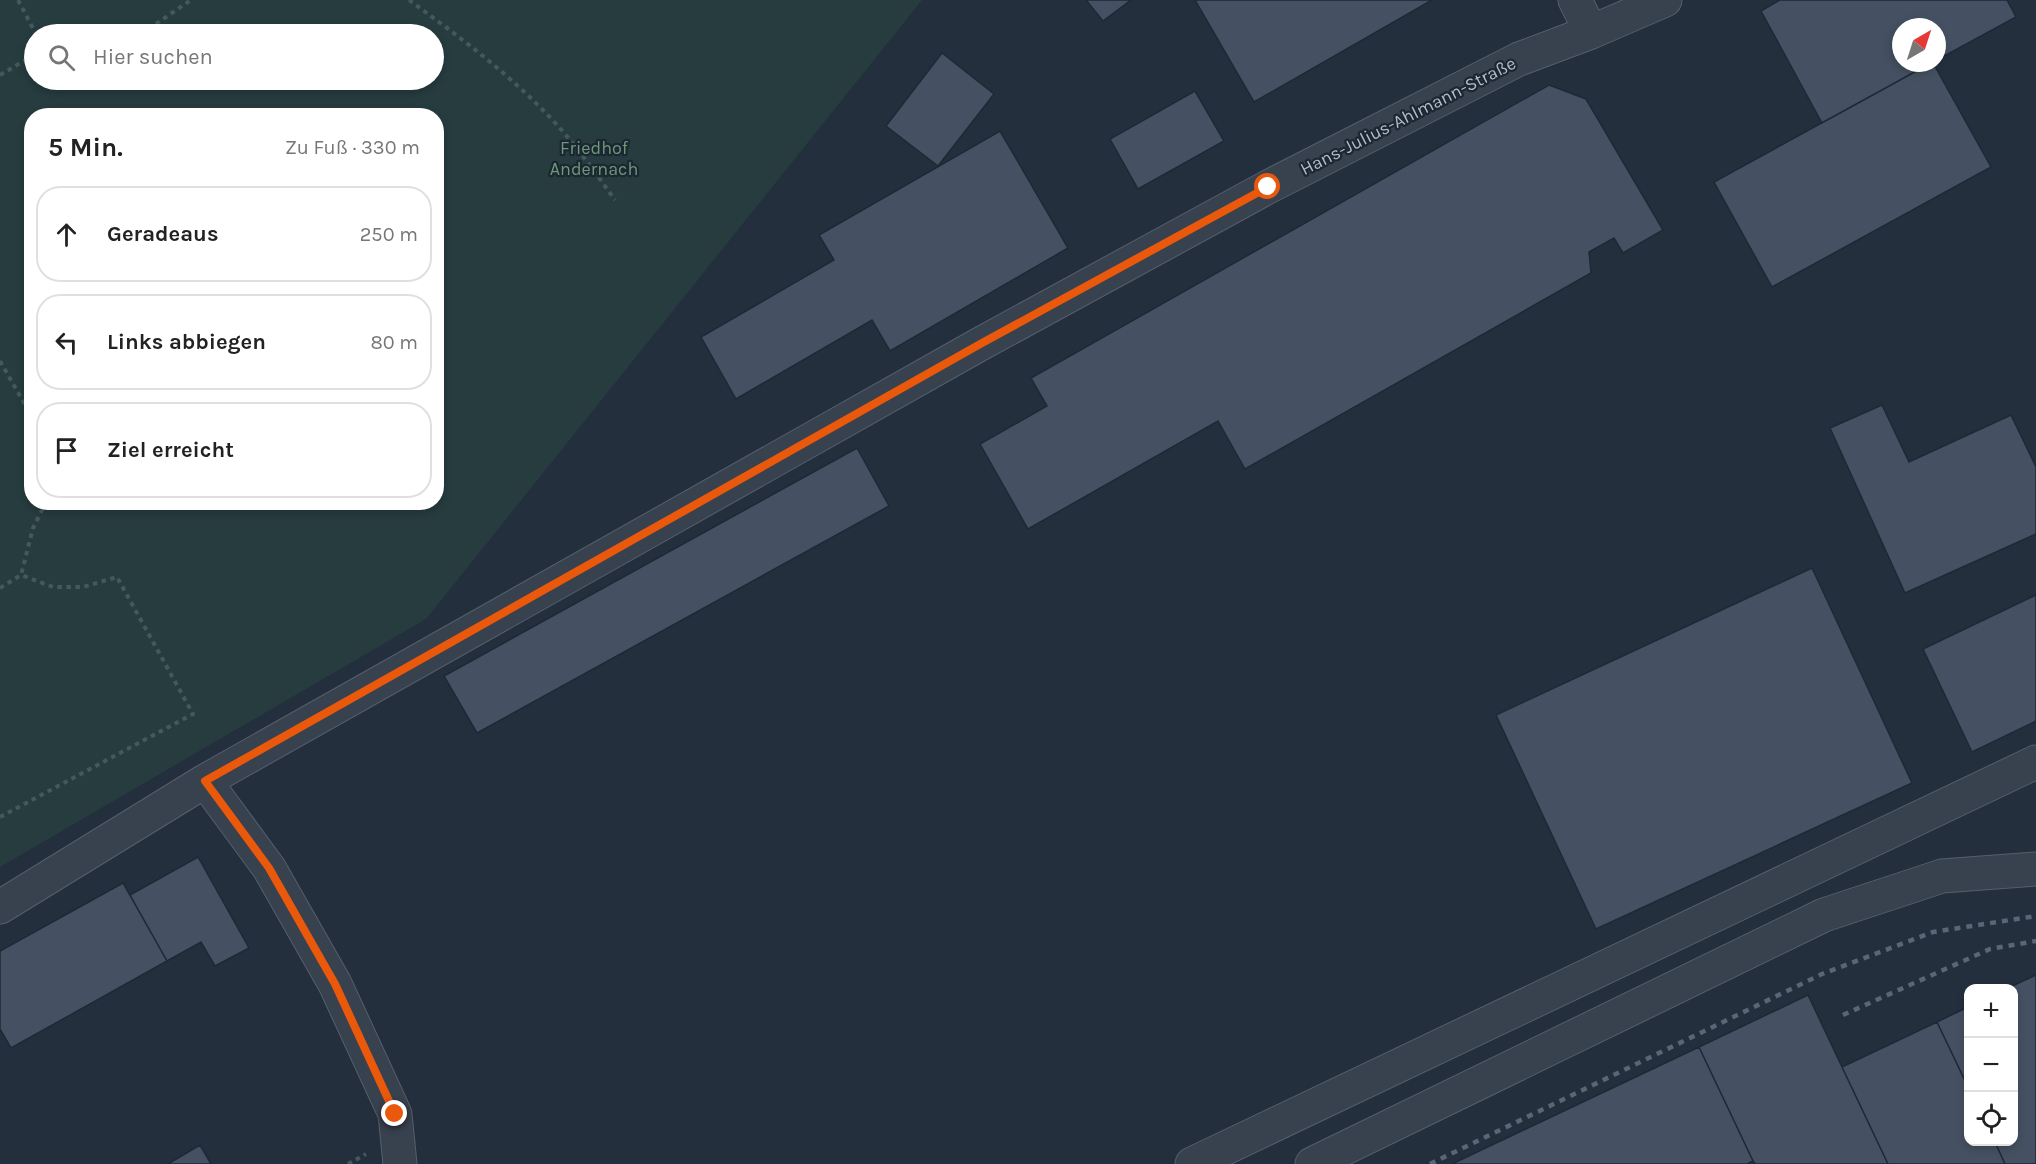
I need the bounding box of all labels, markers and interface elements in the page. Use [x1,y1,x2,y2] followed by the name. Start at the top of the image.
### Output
[1892,18,1946,72] north arrow
[24,24,444,90] search box
[45,41,78,74] icon: search
[93,44,213,70] text: Hier suchen
[1297,52,1519,180] street label: Hans-Julius-Ahlmann-Straße
[48,132,123,163] text: 5 Min.
[285,136,420,159] text: Zu Fuß · 330 m
[550,137,638,180] park label: Friedhof Andernach
[1254,173,1280,199] route start
[50,218,83,251] icon: ahead
[107,221,219,247] text: Geradeaus
[360,223,418,246] text: 250 m
[50,326,83,359] icon: left
[107,329,266,355] text: Links abbiegen
[370,331,418,354] text: 80 m
[50,434,83,467] icon: arrive
[107,437,234,463] text: Ziel erreicht
[1964,984,2018,1146] map controls
[1964,984,2018,1038] button: +
[1964,1038,2018,1092] button: −
[1964,1092,2018,1146] button: locate
[381,1100,407,1126] route end

